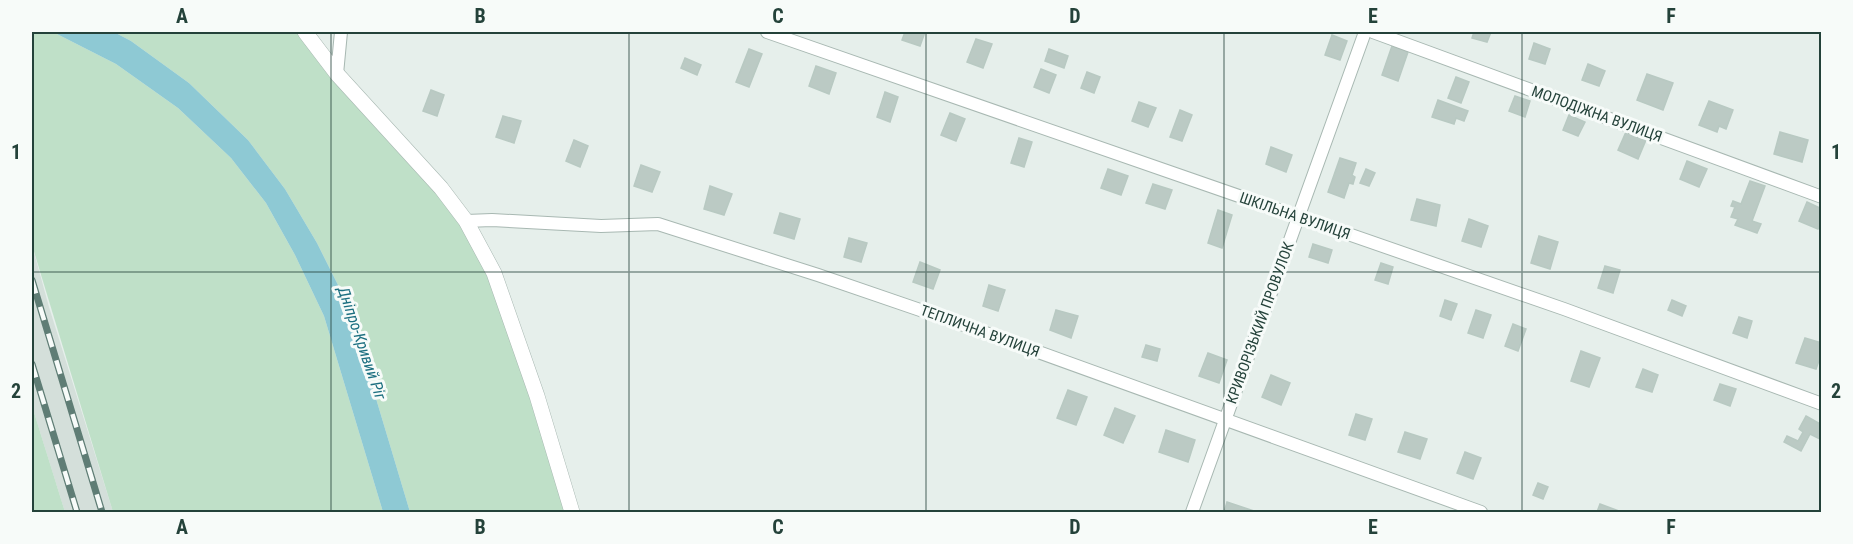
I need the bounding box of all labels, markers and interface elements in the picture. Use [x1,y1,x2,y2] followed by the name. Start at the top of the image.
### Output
[176,4,188,28] text: A
[474,4,486,28] text: B
[772,4,784,28] text: C
[1069,4,1081,28] text: D
[1368,4,1378,28] text: E
[1666,4,1676,28] text: F
[1529,82,1665,146] street label: МОЛОДІЖНА ВУЛИЦЯ
[11,140,21,164] text: 1
[1831,140,1841,164] text: 1
[1237,189,1353,243] street label: ШКІЛЬНА ВУЛИЦЯ
[1222,239,1298,406] street label: КРИВОРІЗЬКИЙ ПРОВУЛОК
[333,283,391,403] water label: Дніпро-Кривий Ріг
[918,301,1042,361] street label: ТЕПЛИЧНА ВУЛИЦЯ
[11,379,21,403] text: 2
[1831,379,1841,403] text: 2
[176,515,188,539] text: A
[474,515,486,539] text: B
[772,515,784,539] text: C
[1069,515,1081,539] text: D
[1368,515,1378,539] text: E
[1666,515,1676,539] text: F

